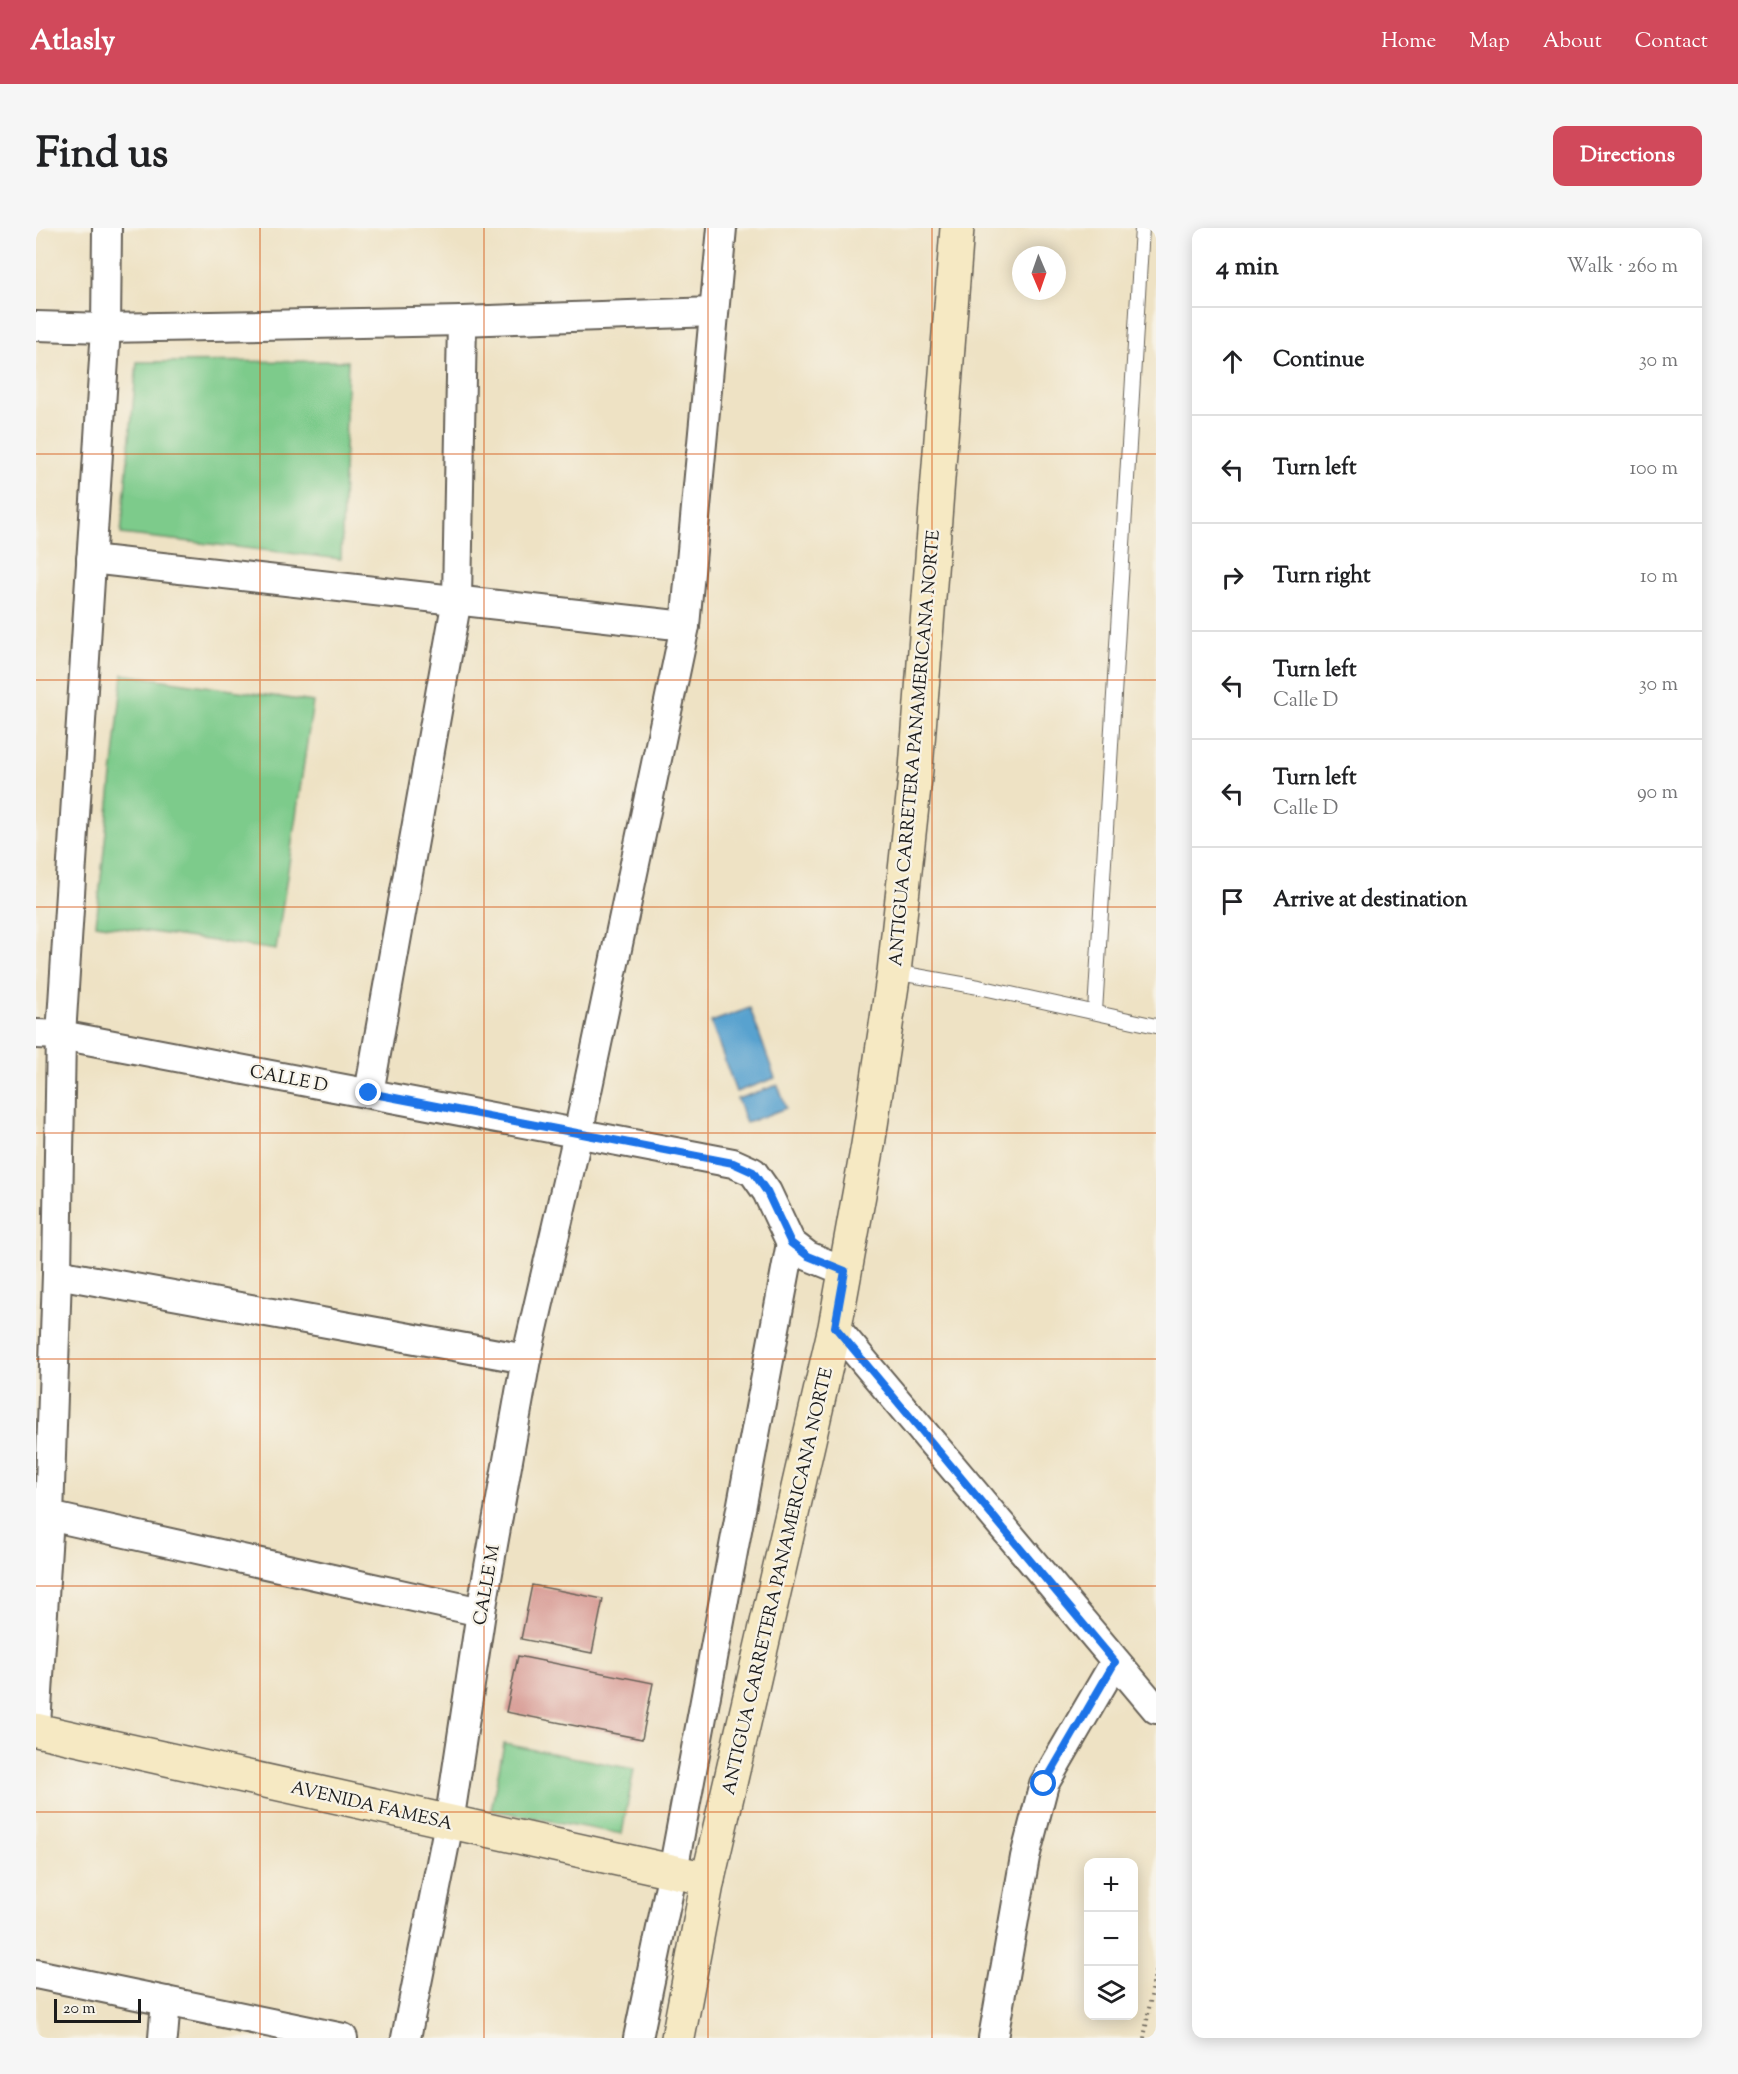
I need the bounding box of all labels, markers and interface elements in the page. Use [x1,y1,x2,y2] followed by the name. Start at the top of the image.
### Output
[30,22,115,62] text: Atlasly
[1381,27,1436,57] text: Home
[1469,27,1510,57] text: Map
[1543,27,1602,57] text: About
[1635,27,1708,57] text: Contact
[36,126,168,186] text: Find us
[1553,126,1702,186] button: Directions
[1012,246,1066,300] north arrow
[1216,249,1279,286] text: 4 min
[1567,253,1678,282] text: Walk · 260 m
[1216,345,1249,378] icon: ahead
[1273,345,1364,377] text: Continue
[1639,347,1678,376] text: 30 m
[1216,453,1249,486] icon: left
[1273,453,1356,485] text: Turn left
[1629,455,1678,484] text: 100 m
[884,529,948,967] street label: ANTIGUA CARRETERA PANAMERICANA NORTE
[1216,561,1249,594] icon: right
[1273,561,1370,593] text: Turn right
[1640,563,1678,592] text: 10 m
[1273,655,1356,687] text: Turn left
[1216,669,1249,702] icon: left
[1639,671,1678,700] text: 30 m
[1273,687,1338,716] text: Calle D
[1273,763,1356,795] text: Turn left
[1216,777,1249,810] icon: left
[1637,779,1678,808] text: 90 m
[1273,795,1338,824] text: Calle D
[1216,885,1249,918] icon: arrive
[1273,885,1468,917] text: Arrive at destination
[247,1060,330,1100] street label: CALLE D
[355,1079,381,1105] route end
[717,1365,841,1798] street label: ANTIGUA CARRETERA PANAMERICANA NORTE
[468,1543,508,1628] street label: CALLE M
[1030,1770,1056,1796] route start
[288,1776,455,1838] street label: AVENIDA FAMESA
[1084,1858,1138,2020] map controls
[1084,1858,1138,1912] button: +
[1084,1912,1138,1966] button: −
[1084,1966,1138,2020] button: layers
[54,1996,141,2024] scale bar
[63,1998,96,2021] text: 20 m

